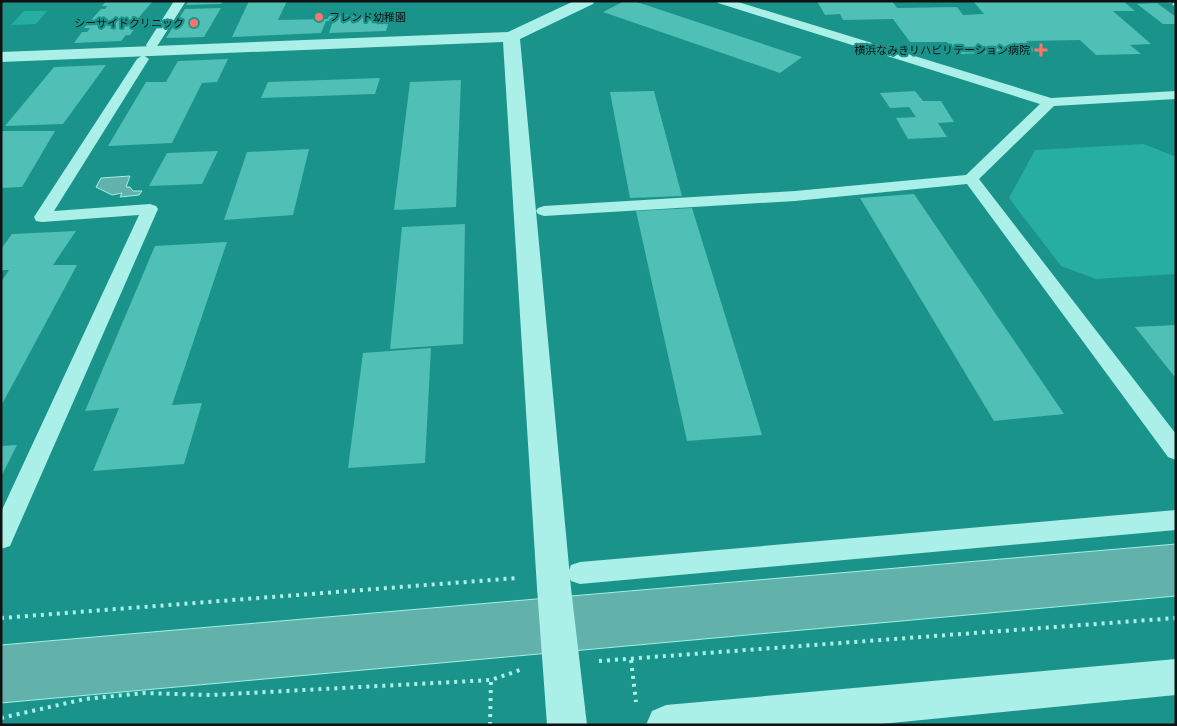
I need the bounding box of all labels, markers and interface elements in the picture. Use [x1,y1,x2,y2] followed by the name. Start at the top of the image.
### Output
[329,10,406,24] place label: フレンド幼稚園
[313,11,325,23] marker: フレンド幼稚園
[74,16,184,30] place label: シーサイドクリニック
[188,17,200,29] marker: シーサイドクリニック
[854,43,1030,57] place label: 横浜なみきリハビリテーション病院
[1034,43,1048,57] marker: 横浜なみきリハビリテーション病院

